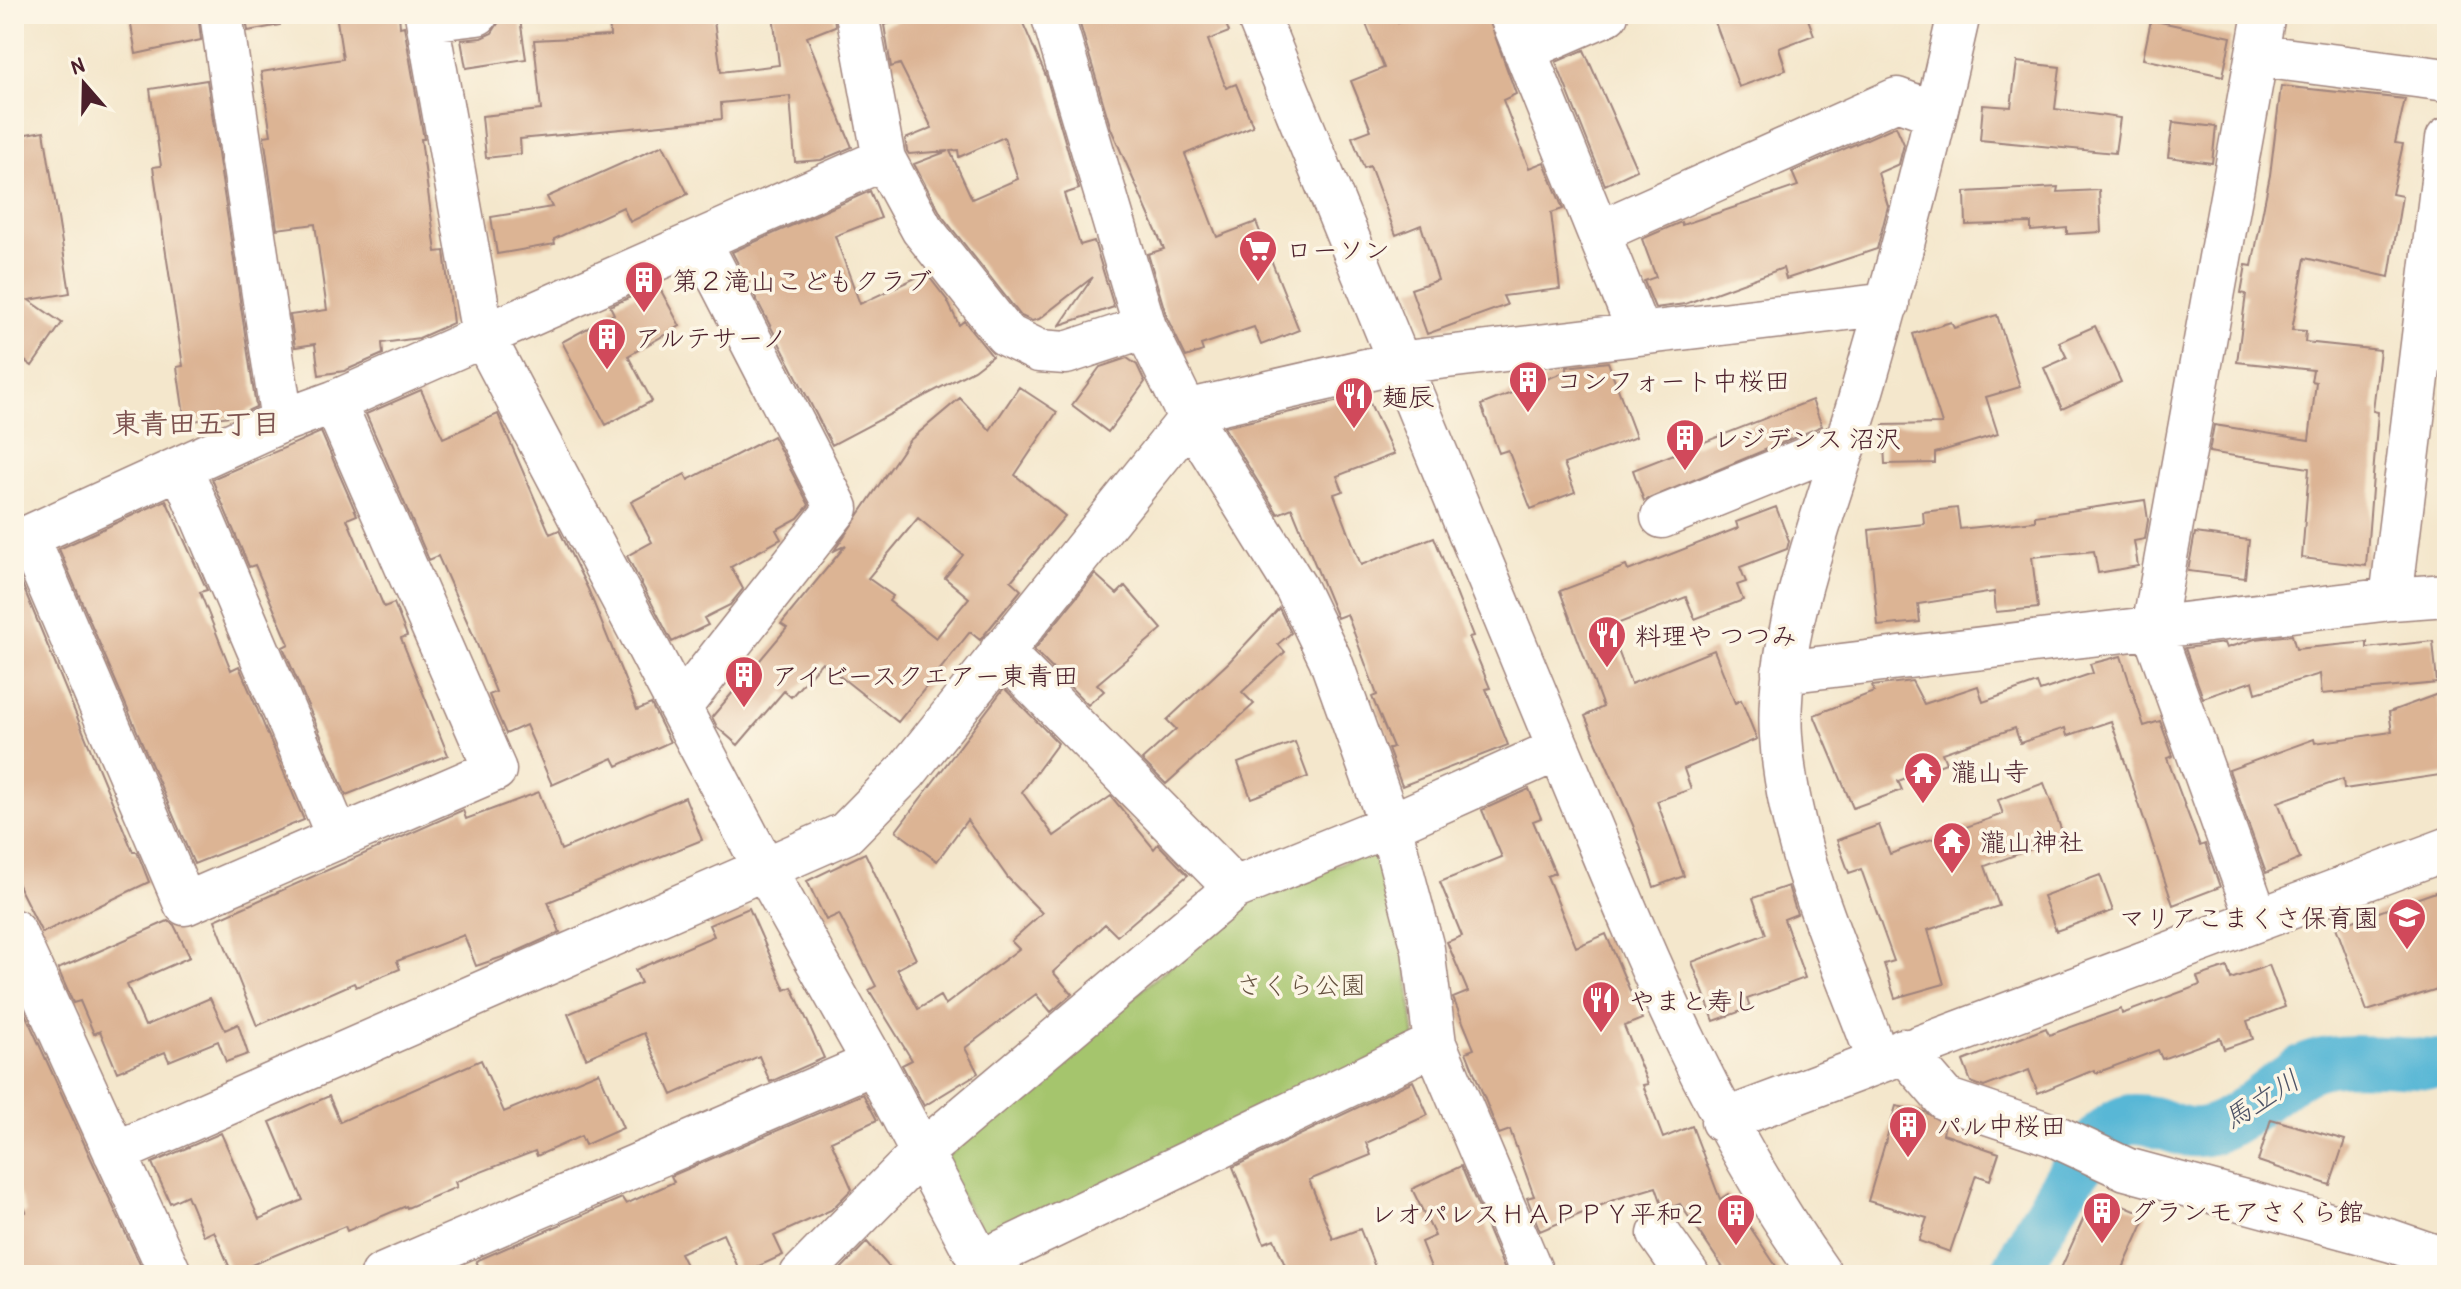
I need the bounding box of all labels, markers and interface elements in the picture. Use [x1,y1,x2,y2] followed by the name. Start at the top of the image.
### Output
[44,44,124,124] north arrow
[67,49,88,81] text: N
[1237,228,1279,283] supermarket icon: ローソン
[1286,232,1390,267] place label: ローソン
[623,259,665,314] building icon: 第２滝山こどもクラブ
[672,263,932,298] place label: 第２滝山こどもクラブ
[586,316,628,371] building icon: アルテサーノ
[635,320,787,355] place label: アルテサーノ
[1507,359,1549,414] building icon: コンフォート中桜田
[1556,363,1790,398] place label: コンフォート中桜田
[1333,375,1375,430] restaurant icon: 麺辰
[1382,379,1434,414] place label: 麺辰
[112,404,280,442] district label: 東青田五丁目
[1664,417,1706,472] building icon: レジデンス 沼沢
[1713,421,1901,456] place label: レジデンス 沼沢
[1586,614,1628,669] restaurant icon: 料理や つつみ
[1635,618,1797,653] place label: 料理や つつみ
[723,654,765,709] building icon: アイビースクエアー東青田
[772,658,1079,693] place label: アイビースクエアー東青田
[1902,750,1944,805] temple icon: 瀧山寺
[1951,754,2029,789] place label: 瀧山寺
[1931,820,1973,875] temple icon: 瀧山神社
[1980,824,2084,859] place label: 瀧山神社
[2386,896,2428,951] school or university icon: マリアこまくさ保育園
[2119,900,2379,935] place label: マリアこまくさ保育園
[1236,967,1366,1002] park label: さくら公園
[1580,979,1622,1034] restaurant icon: やまと寿し
[1629,983,1759,1018] place label: やまと寿し
[2215,1061,2307,1137] water label: 馬立川
[1887,1104,1929,1159] building icon: パル中桜田
[1936,1108,2066,1143] place label: パル中桜田
[2081,1190,2123,1245] building icon: グランモアさくら館
[1715,1192,1757,1247] building icon: レオパレスＨＡＰＰＹ平和２
[2130,1194,2364,1229] place label: グランモアさくら館
[1370,1196,1708,1231] place label: レオパレスＨＡＰＰＹ平和２

